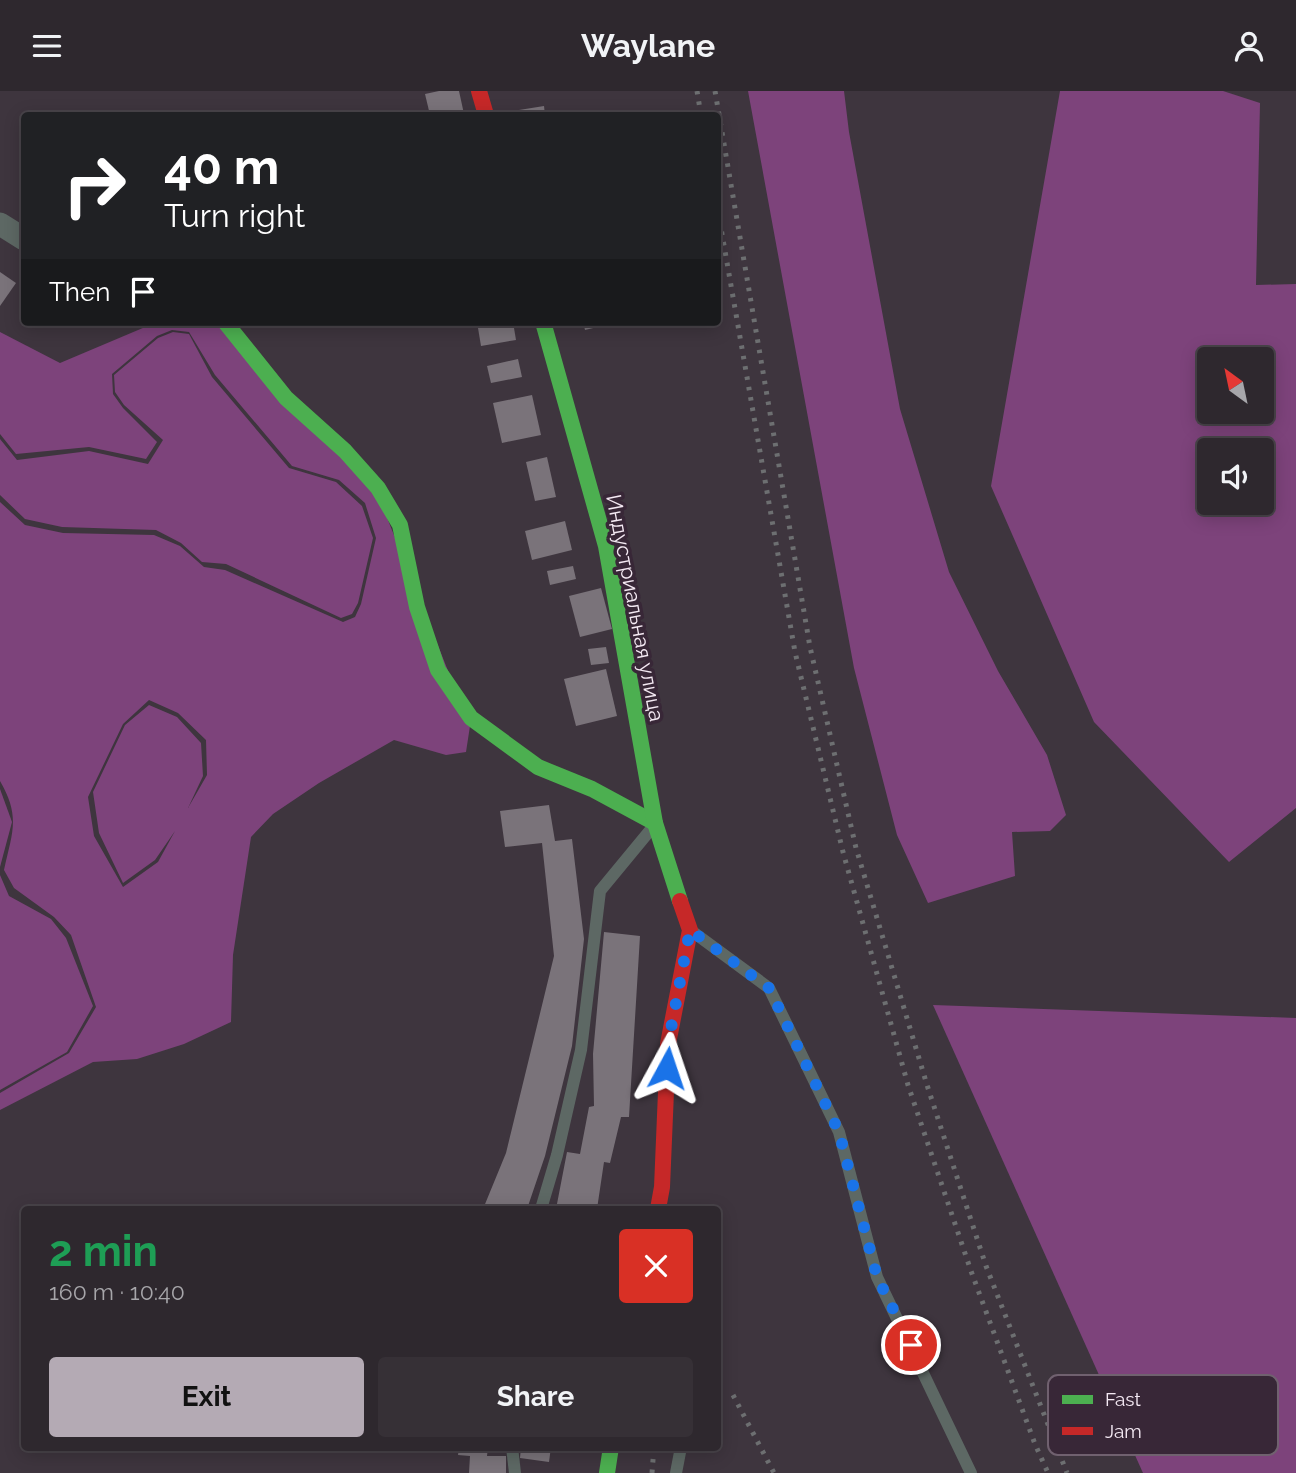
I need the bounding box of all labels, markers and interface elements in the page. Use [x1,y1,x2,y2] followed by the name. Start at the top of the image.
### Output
[28,27,66,65] icon: menu
[581,27,715,64] text: Waylane
[1230,27,1268,65] icon: person
[164,138,279,195] text: 40 m
[49,140,140,231] icon: right
[164,197,305,234] text: Turn right
[124,273,162,311] icon: arrive
[49,277,110,307] text: Then
[1197,347,1274,423] north arrow
[1197,347,1274,515] map controls
[1197,438,1274,515] button: sound
[601,492,670,724] street label: Индустриальная улица
[630,1031,704,1105] position arrow
[49,1227,158,1276] text: 2 min
[619,1229,693,1303] button: close
[49,1278,185,1305] text: 160 m · 10:40
[881,1315,941,1375] pin
[892,1326,930,1364] icon: arrive
[49,1357,364,1437] button: Exit
[378,1357,693,1437] button: Share
[1048,1375,1278,1455] legend
[1105,1388,1141,1410] text: Fast
[1105,1420,1142,1442] text: Jam

